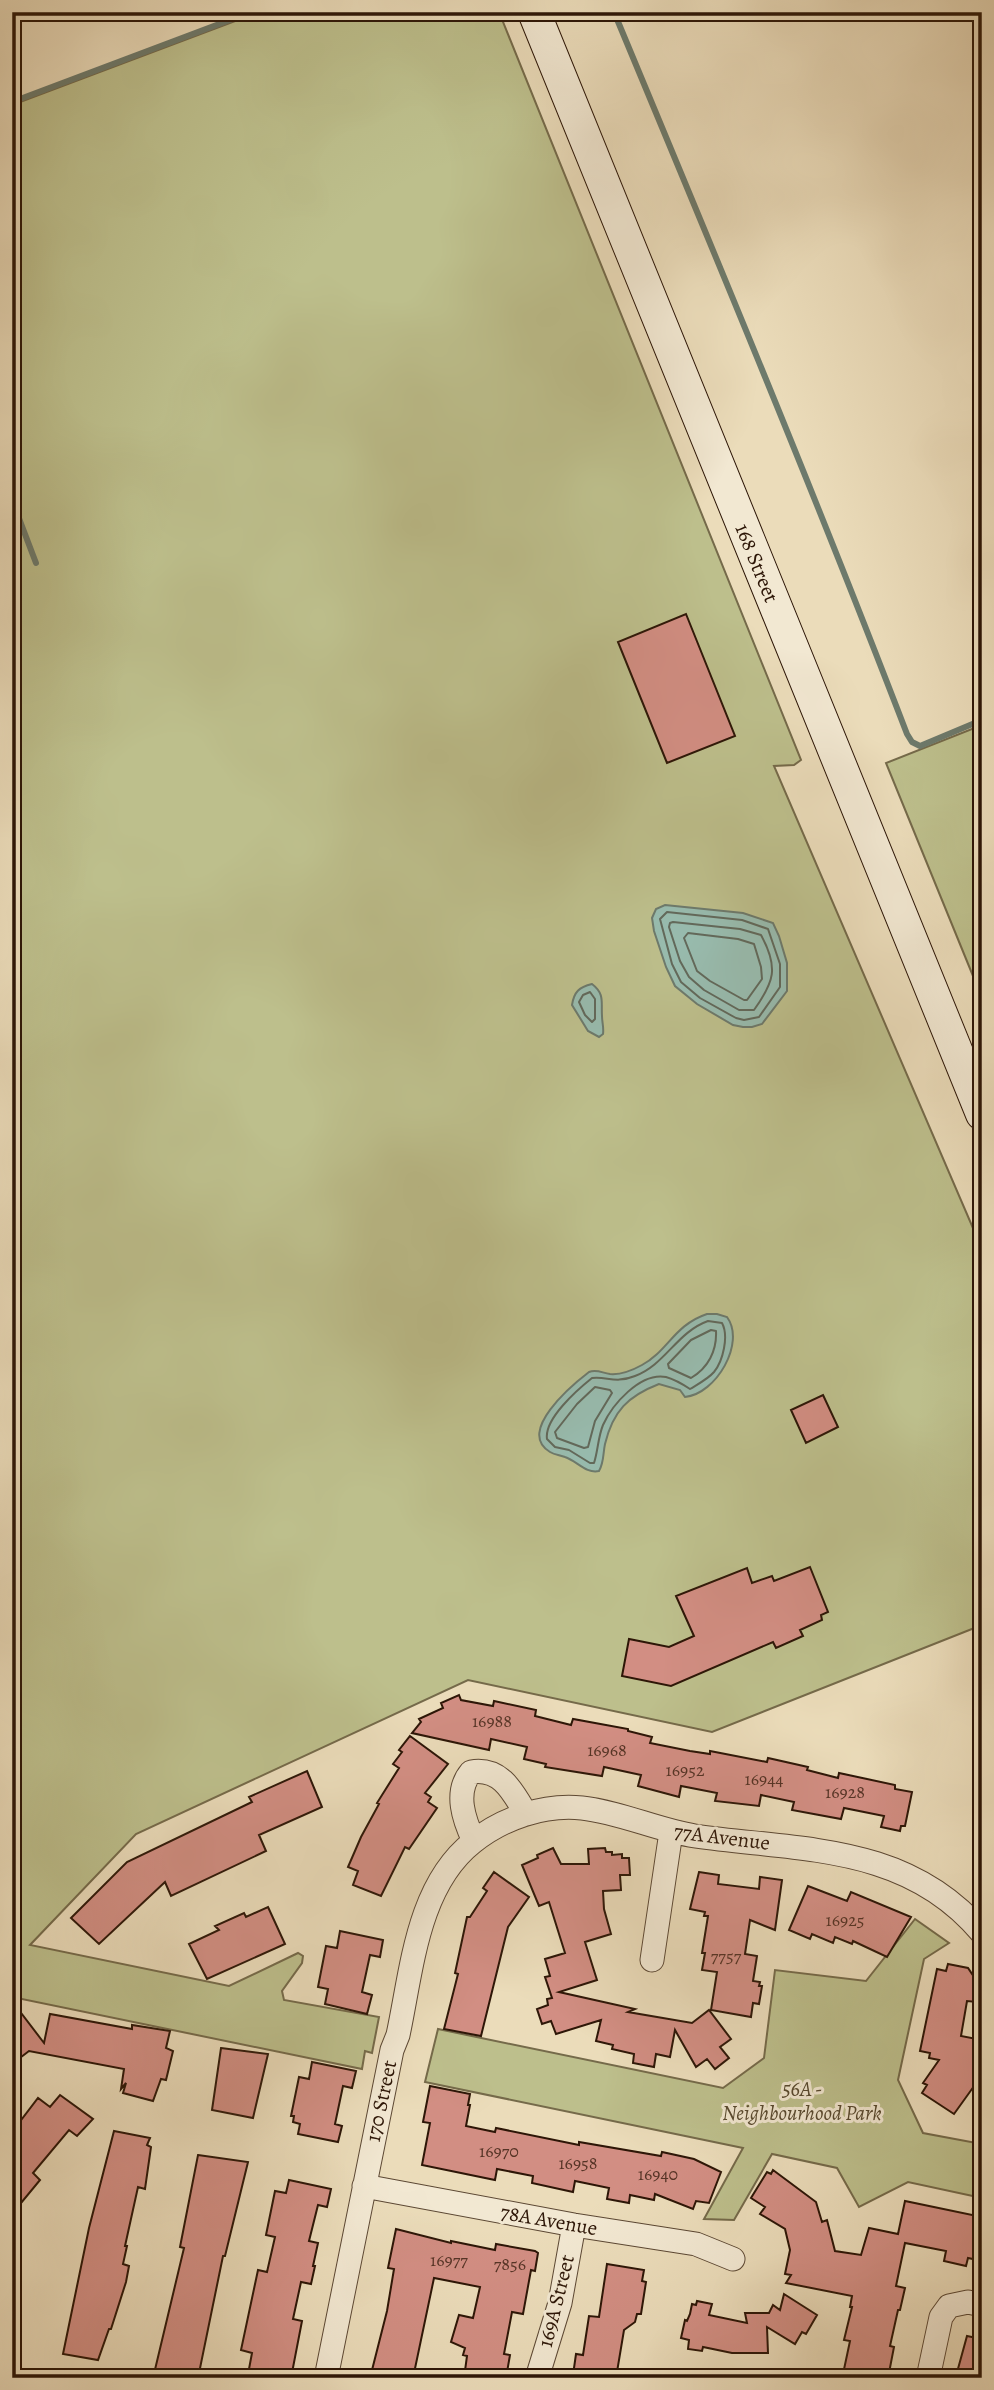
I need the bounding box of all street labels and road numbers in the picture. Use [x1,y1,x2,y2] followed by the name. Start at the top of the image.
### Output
[728,519,786,607] street label: 168 Street
[672,1817,772,1857] street label: 77A Avenue
[359,2057,403,2145] street label: 170 Street
[498,2198,600,2242] street label: 78A Avenue
[531,2252,581,2350] street label: 169A Street

